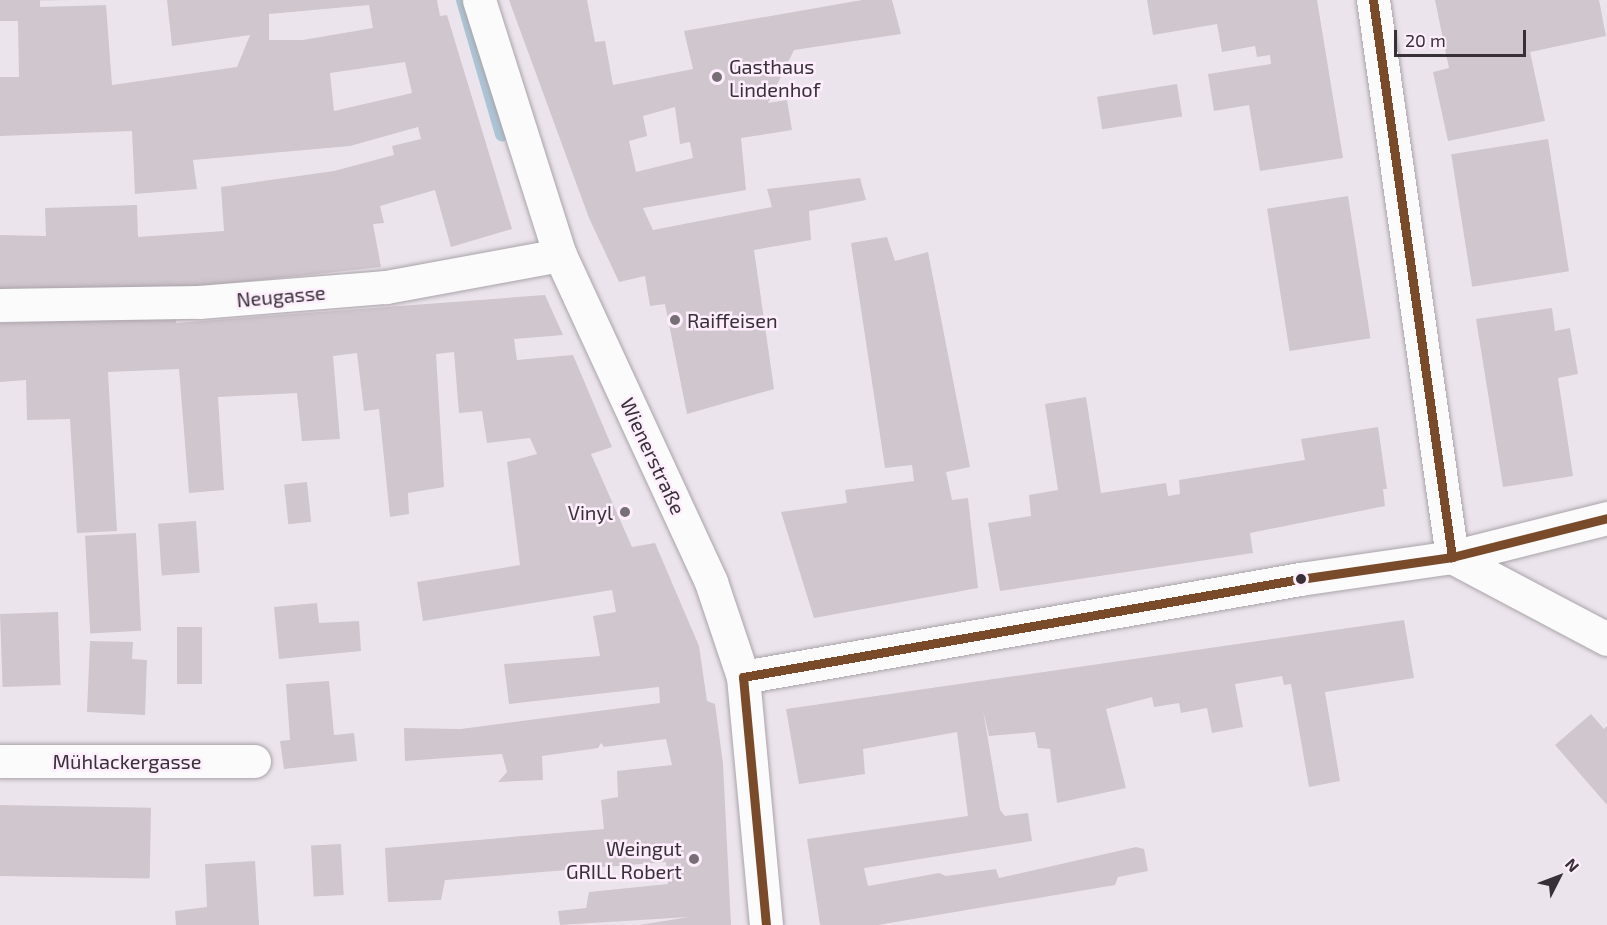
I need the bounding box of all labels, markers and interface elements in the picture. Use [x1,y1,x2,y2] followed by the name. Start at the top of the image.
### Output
[1397,18,1529,56] scale bar
[1405,29,1446,51] text: 20 m
[729,54,820,101] place label: Gasthaus Lindenhof
[710,70,724,84] marker: Gasthaus Lindenhof
[235,280,327,312] street label: Neugasse
[687,308,778,332] place label: Raiffeisen
[668,313,682,327] marker: Raiffeisen
[615,394,691,518] street label: Wienerstraße
[568,500,613,524] place label: Vinyl
[618,505,632,519] marker: Vinyl
[1295,573,1307,585] unlabelled marker
[53,749,201,773] street label: Mühlackergasse
[565,836,682,883] place label: Weingut GRILL Robert
[1529,847,1589,907] north arrow
[687,852,701,866] marker: Weingut GRILL Robert
[1562,854,1584,875] text: N

